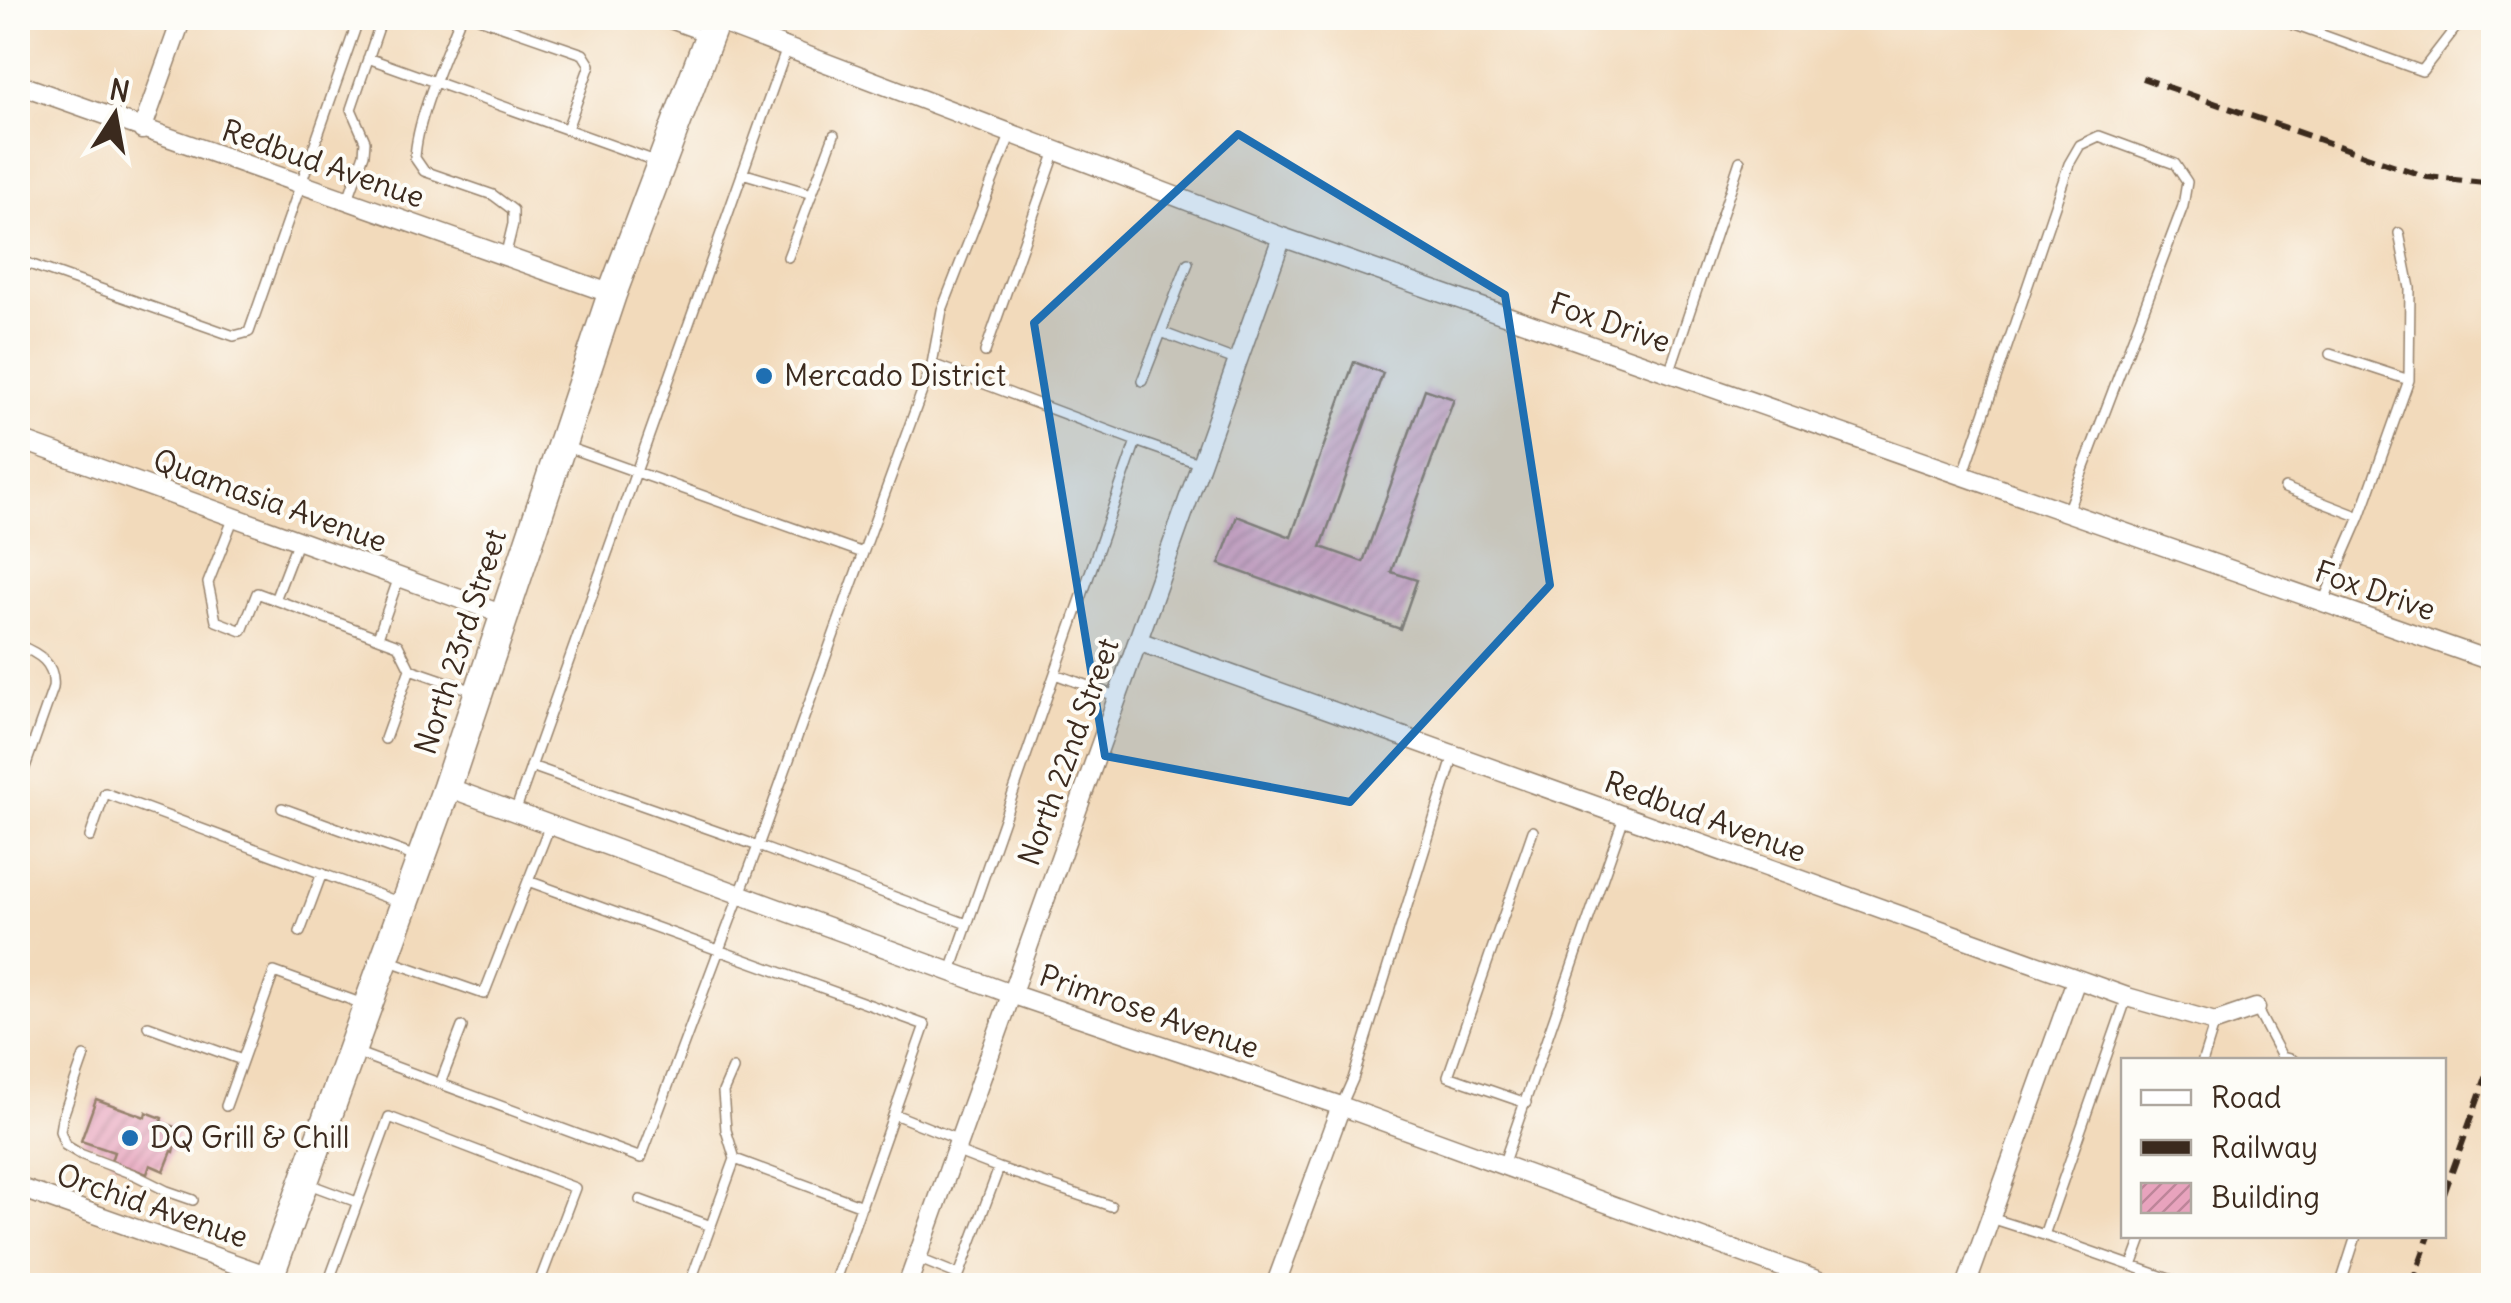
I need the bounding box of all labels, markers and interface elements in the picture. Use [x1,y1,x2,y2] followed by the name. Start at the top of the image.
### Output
[65,65,165,165] north arrow
[107,71,133,110] text: N
[217,111,430,215] street label: Redbud Avenue
[1545,284,1676,360] street label: Fox Drive
[784,356,1006,394] place label: Mercado District
[753,365,775,387] marker: Mercado District
[148,440,392,560] street label: Quamasia Avenue
[406,524,514,759] street label: North 23rd Street
[2310,552,2441,628] street label: Fox Drive
[1009,633,1127,871] street label: North 22nd Street
[1599,762,1811,870] street label: Redbud Avenue
[1035,956,1264,1066] street label: Primrose Avenue
[2121,1058,2446,1238] legend
[2211,1078,2281,1116] text: Road
[150,1118,350,1156] place label: DQ Grill & Chill
[119,1127,141,1149] marker: DQ Grill & Chill
[2211,1128,2318,1166] text: Railway
[52,1155,253,1256] street label: Orchid Avenue
[2211,1178,2320,1216] text: Building

